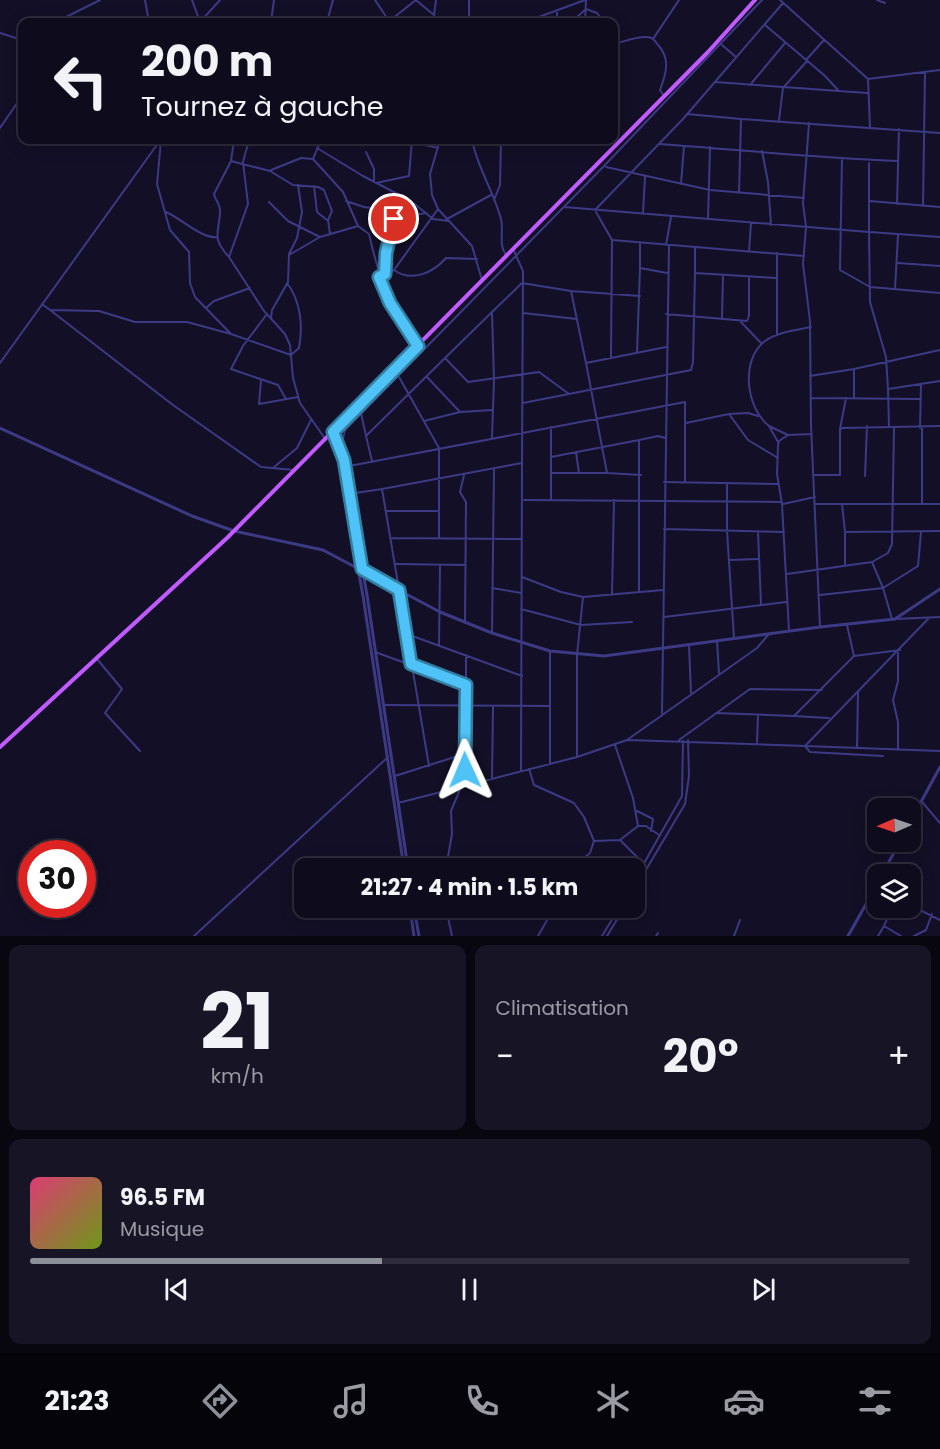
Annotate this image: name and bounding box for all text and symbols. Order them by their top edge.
text: 200 m [141,32,273,91]
icon: left [42,42,120,120]
text: Tournez à gauche [141,88,383,125]
pin [368,193,419,244]
icon: arrive [377,202,410,235]
position arrow [433,738,497,802]
north arrow [867,798,921,852]
map controls [867,798,921,918]
speed limit sign: 30 [18,840,96,918]
button: layers [867,864,921,918]
text: 21:27 · 4 min · 1.5 km [361,872,578,903]
text: 21 [200,967,274,1076]
text: Climatisation [496,994,629,1022]
text: 20° [663,1025,739,1088]
text: − [496,1033,514,1080]
text: + [887,1033,910,1080]
text: km/h [211,1062,264,1090]
text: 96.5 FM [120,1182,205,1213]
text: Musique [120,1215,204,1243]
icon: previous [160,1273,193,1306]
icon: pause [453,1273,486,1306]
icon: next [747,1273,780,1306]
icon: directions [199,1380,241,1422]
icon: music [330,1380,372,1422]
icon: phone [461,1380,503,1422]
icon: climate [592,1380,634,1422]
icon: car [723,1380,765,1422]
icon: filters [854,1380,896,1422]
text: 21:23 [45,1382,110,1419]

